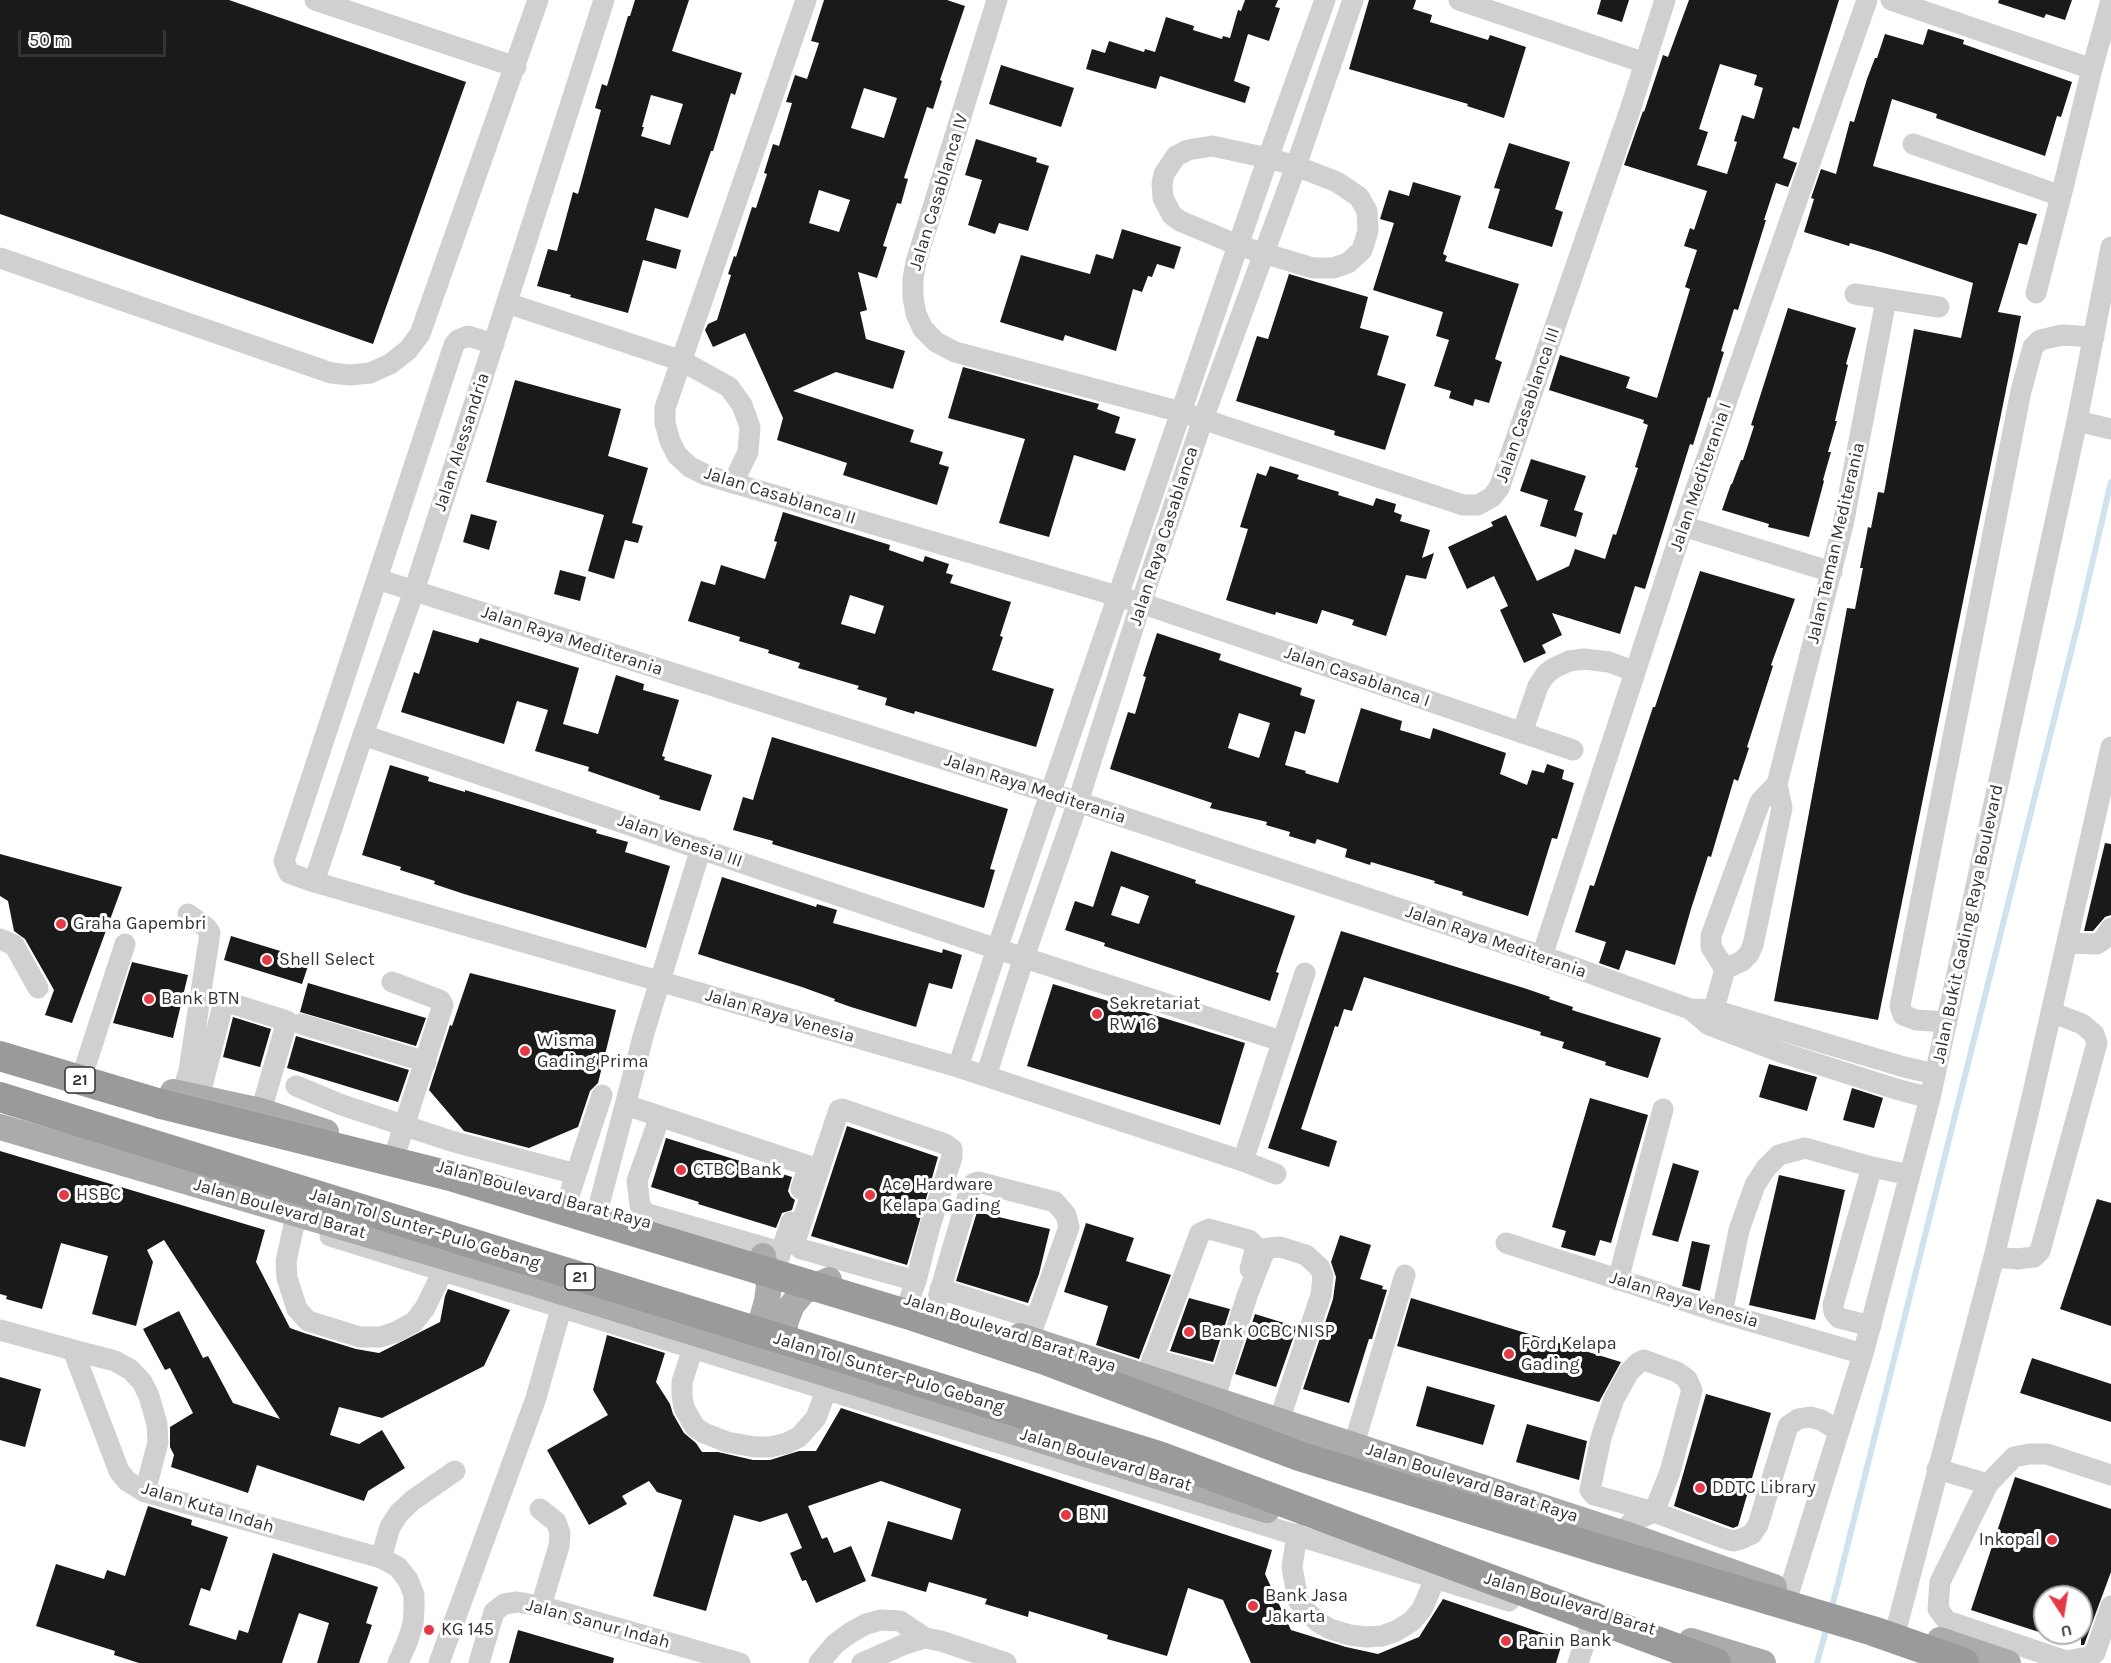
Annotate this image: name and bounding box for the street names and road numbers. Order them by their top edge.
street label: Jalan Casablanca IV [905,111,973,273]
street label: Jalan Casablanca III [1491,325,1565,485]
street label: Jalan Alessandria [429,370,495,514]
street label: Jalan Mediterania I [1665,400,1737,554]
street label: Jalan Taman Mediterania [1802,440,1870,646]
street label: Jalan Raya Casablanca [1125,444,1203,628]
street label: Jalan Casablanca II [701,463,859,529]
street label: Jalan Raya Mediterania [478,601,666,681]
street label: Jalan Casablanca I [1281,642,1433,712]
street label: Jalan Raya Mediterania [941,749,1129,829]
street label: Jalan Bukit Gading Raya Boulevard [1928,783,2008,1065]
street label: Jalan Venesia III [615,810,745,872]
street label: Jalan Raya Mediterania [1403,901,1589,983]
street label: Jalan Raya Venesia [703,984,857,1048]
road number: 21 [65,1067,95,1093]
street label: Jalan Boulevard Barat Raya [434,1156,654,1234]
street label: Jalan Boulevard Barat [191,1174,369,1244]
street label: Jalan Tol Sunter–Pulo Gebang [307,1184,543,1274]
road number: 21 [565,1264,595,1290]
street label: Jalan Raya Venesia [1607,1267,1761,1333]
street label: Jalan Boulevard Barat Raya [901,1288,1119,1378]
street label: Jalan Tol Sunter–Pulo Gebang [771,1328,1007,1418]
street label: Jalan Boulevard Barat [1018,1424,1194,1496]
street label: Jalan Boulevard Barat Raya [1363,1438,1581,1528]
street label: Jalan Kuta Indah [139,1478,277,1538]
street label: Jalan Boulevard Barat [1482,1568,1658,1640]
street label: Jalan Sanur Indah [524,1594,672,1654]

